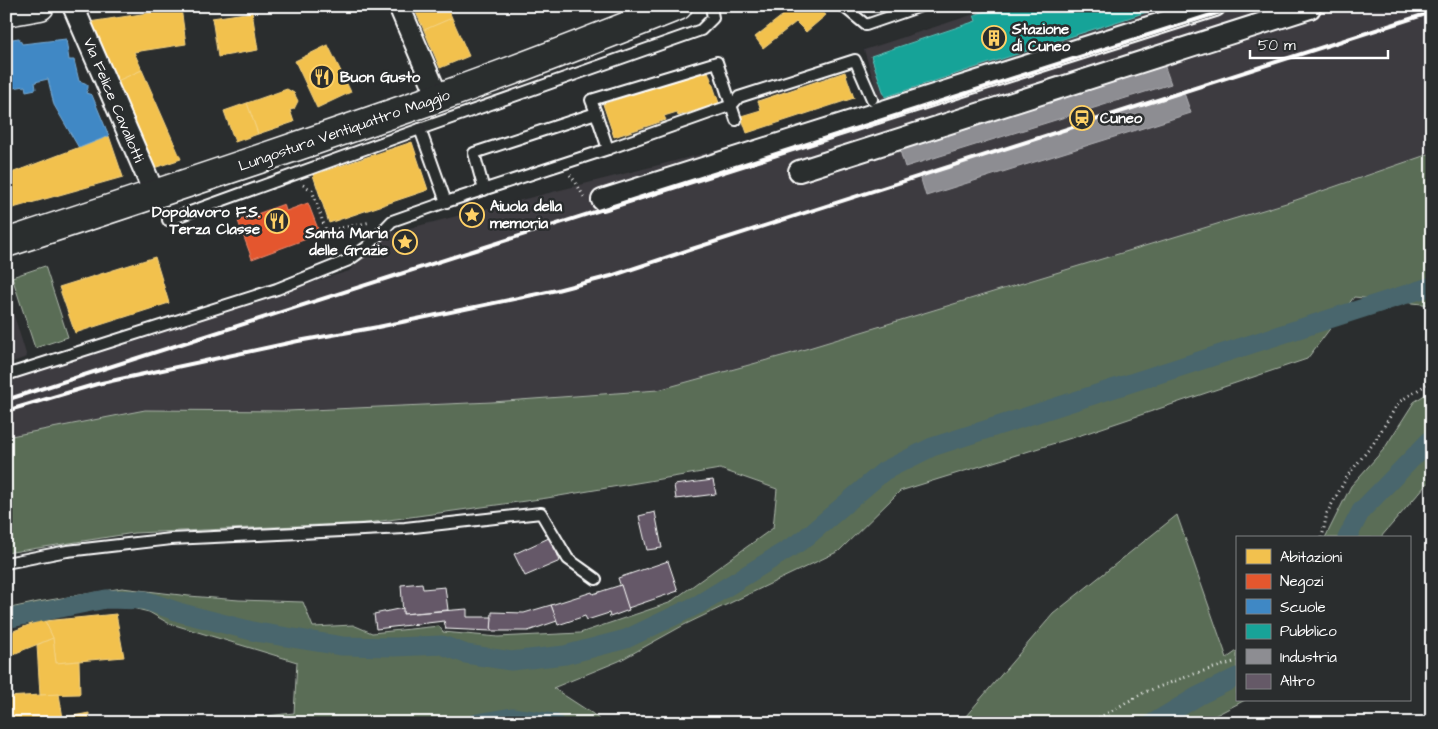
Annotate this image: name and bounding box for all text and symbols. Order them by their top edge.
place label: Stazione di Cuneo [1011,19,1071,57]
building icon: Stazione di Cuneo [981,25,1007,51]
scale bar [1250,28,1388,60]
street label: Via Felice Cavallotti [78,35,150,166]
text: 50 m [1258,35,1296,56]
restaurant icon: Buon Gusto [309,64,335,90]
place label: Buon Gusto [340,67,421,88]
street label: Lungostura Ventiquattro Maggio [236,84,453,178]
station icon: Cuneo [1069,105,1095,131]
place label: Cuneo [1100,108,1143,129]
place label: Aiuola della memoria [490,196,562,234]
place label: Dopolavoro F.S. Terza Classe [152,202,260,240]
place icon: Aiuola della memoria [459,202,485,228]
restaurant icon: Dopolavoro F.S. Terza Classe [264,208,290,234]
place label: Santa Maria delle Grazie [304,223,388,261]
place icon: Santa Maria delle Grazie [392,229,418,255]
legend [1236,536,1410,702]
text: Abitazioni [1280,547,1343,568]
text: Negozi [1280,571,1324,593]
text: Scuole [1280,597,1326,618]
text: Pubblico [1280,621,1337,642]
text: Industria [1280,647,1337,668]
text: Altro [1280,671,1315,692]

